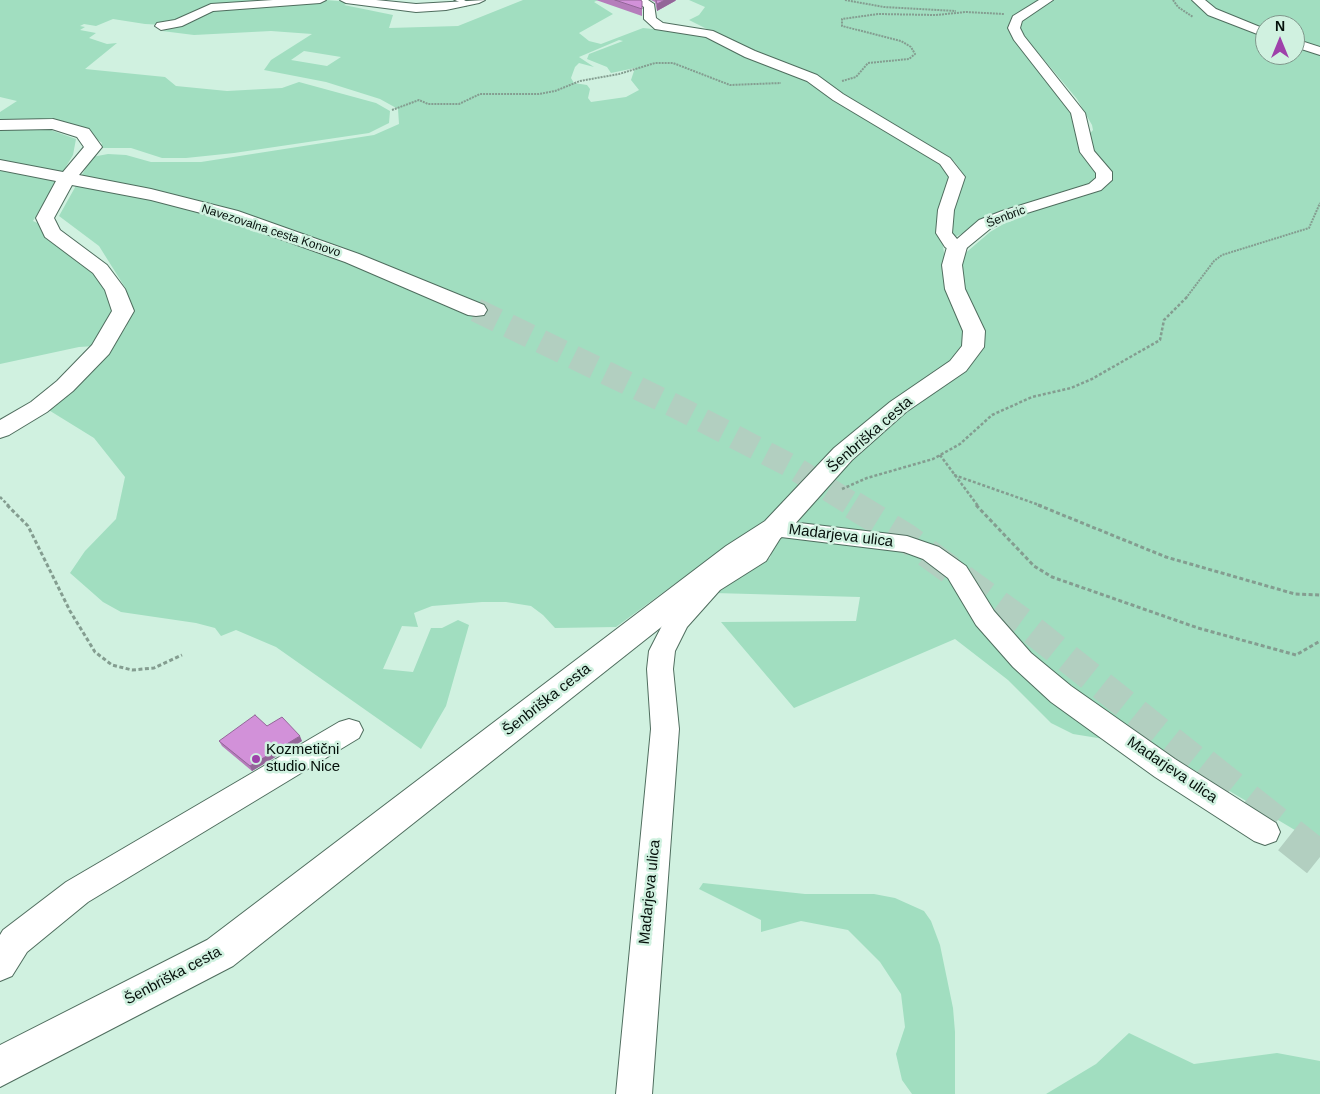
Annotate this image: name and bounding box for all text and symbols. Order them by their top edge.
north arrow [1255,15,1305,65]
text: N [1275,18,1285,34]
street label: Navezovalna cesta Konovo [200,202,342,260]
street label: Šenbric [984,203,1028,231]
street label: Šenbriška cesta [824,393,916,477]
street label: Madarjeva ulica [788,521,894,551]
street label: Šenbriška cesta [499,660,595,740]
street label: Madarjeva ulica [1123,733,1221,807]
place label: Kozmetični studio Nice [266,741,340,776]
marker: Kozmetični studio Nice [250,753,262,765]
street label: Madarjeva ulica [636,839,664,945]
street label: Šenbriška cesta [122,943,224,1009]

